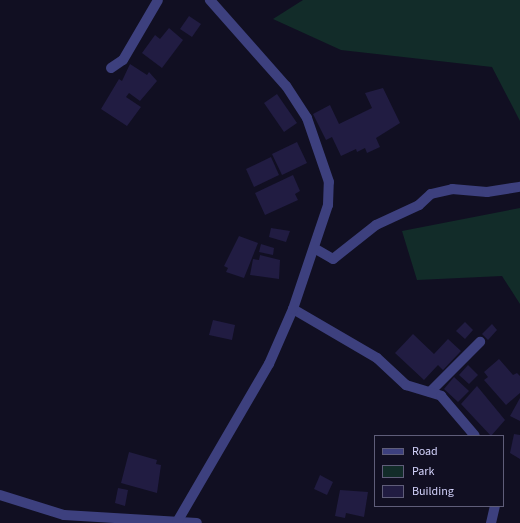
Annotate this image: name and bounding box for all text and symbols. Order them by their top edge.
legend [374,435,504,507]
text: Road [412,443,438,460]
text: Park [412,463,434,480]
text: Building [412,483,454,500]

